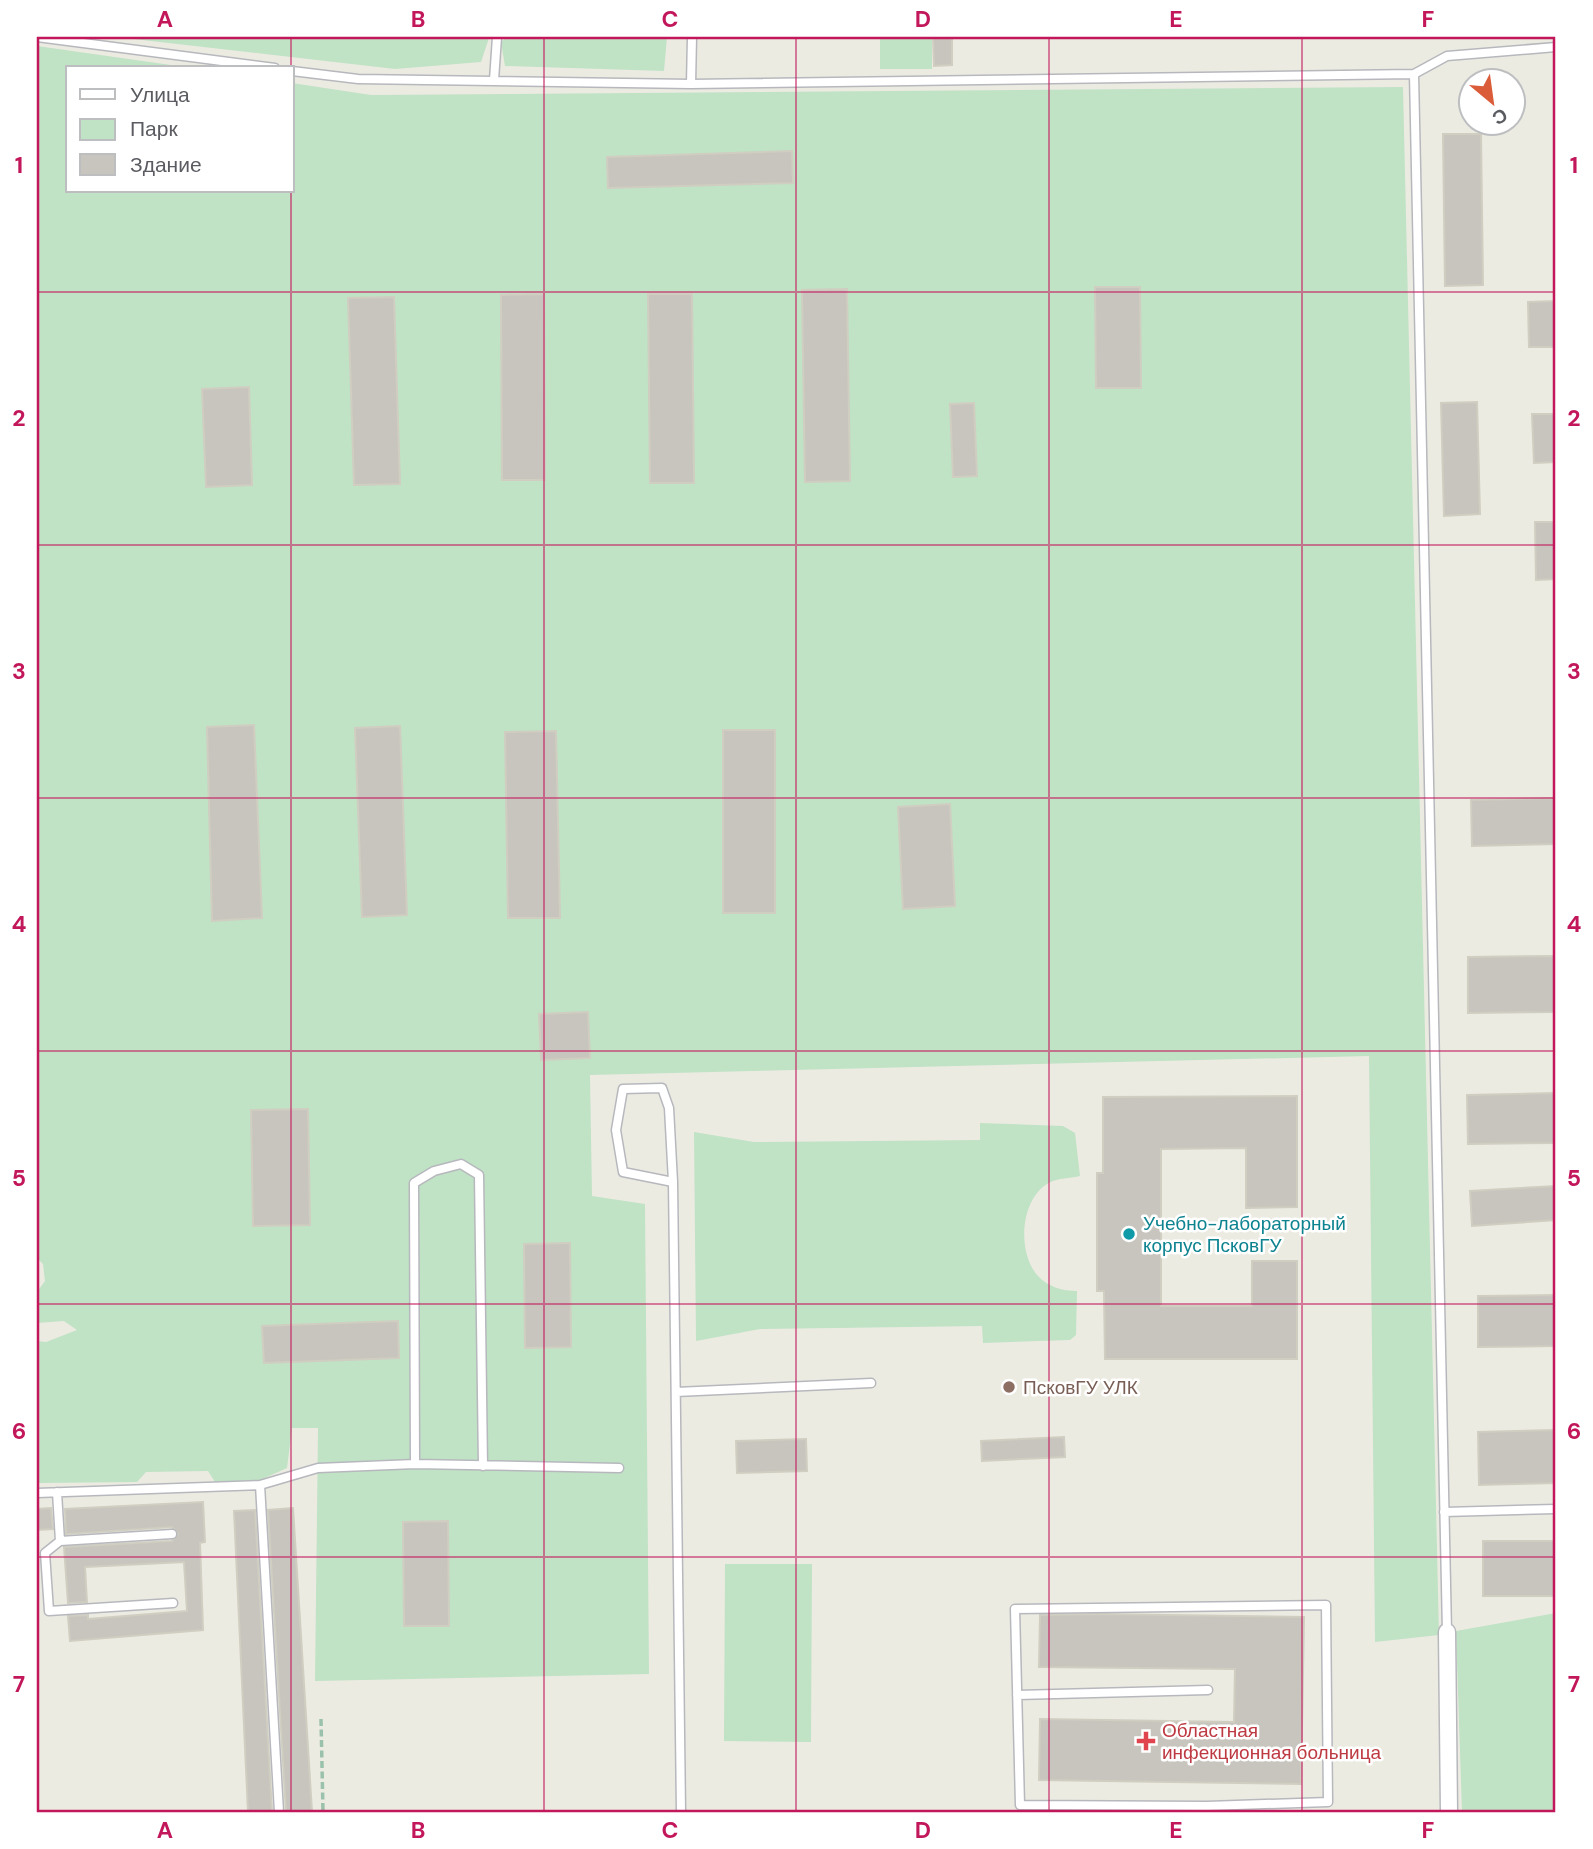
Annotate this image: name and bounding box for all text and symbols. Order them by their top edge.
text: A [157,4,173,34]
text: B [411,4,425,34]
text: C [662,4,678,34]
text: D [915,4,931,34]
text: E [1169,4,1183,34]
text: F [1422,4,1435,34]
legend [66,66,294,192]
north arrow [1456,66,1526,136]
text: Улица [130,81,190,109]
text: С [1488,102,1512,131]
text: Парк [130,115,178,143]
text: 1 [15,150,23,180]
text: 1 [1570,150,1578,180]
text: Здание [130,151,202,179]
text: 2 [12,403,26,433]
text: 2 [1567,403,1581,433]
text: 3 [12,656,26,686]
text: 3 [1567,656,1581,686]
text: 4 [12,909,27,939]
text: 4 [1567,909,1582,939]
text: 5 [12,1163,26,1193]
text: 5 [1567,1163,1581,1193]
place label: Учебно-лабораторный корпус ПсковГУ [1143,1211,1346,1258]
marker: Учебно-лабораторный корпус ПсковГУ [1121,1226,1137,1242]
place label: ПсковГУ УЛК [1023,1375,1138,1400]
marker: ПсковГУ УЛК [1001,1379,1017,1395]
text: 6 [12,1416,26,1446]
text: 6 [1567,1416,1581,1446]
text: 7 [13,1669,25,1699]
text: 7 [1568,1669,1580,1699]
place label: Областная инфекционная больница [1162,1718,1382,1765]
marker: Областная инфекционная больница [1136,1731,1156,1751]
text: A [157,1815,173,1845]
text: B [411,1815,425,1845]
text: C [662,1815,678,1845]
text: D [915,1815,931,1845]
text: E [1169,1815,1183,1845]
text: F [1422,1815,1435,1845]

